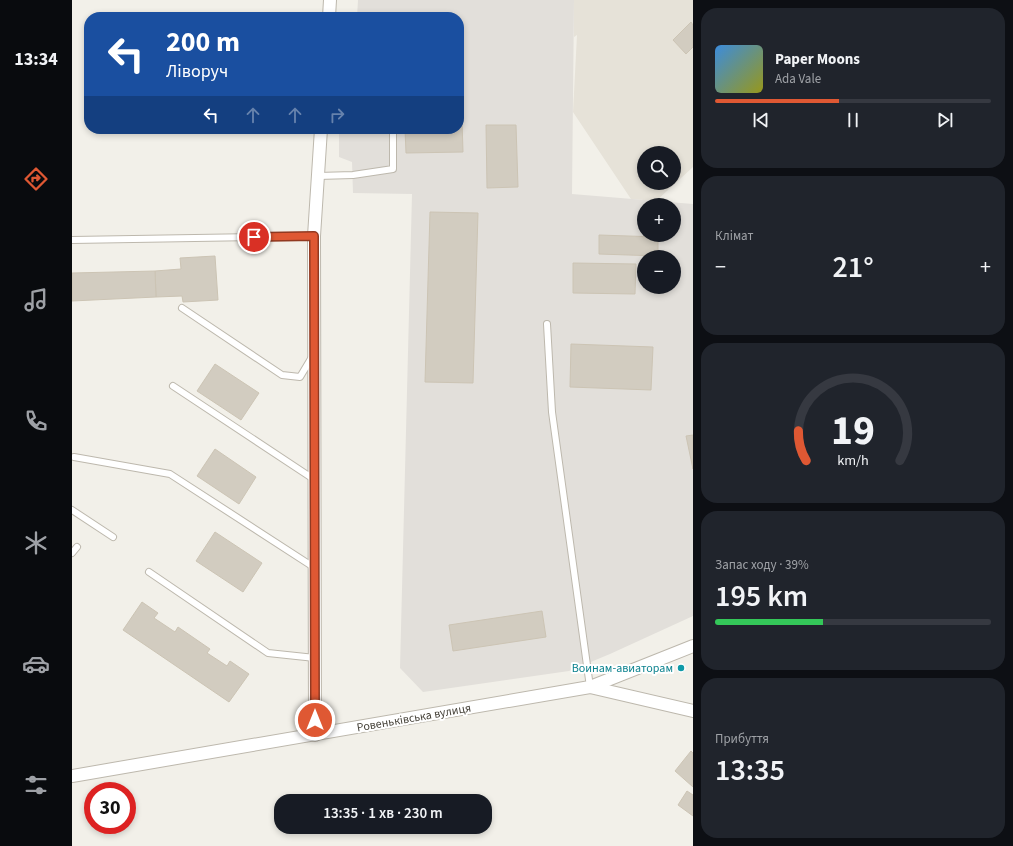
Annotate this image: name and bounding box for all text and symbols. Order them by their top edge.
text: 200 m [166,22,240,62]
icon: left [100,28,152,80]
text: 13:34 [14,47,58,72]
text: Paper Moons [775,49,860,70]
text: Ліворуч [166,59,228,84]
text: Ada Vale [775,70,821,88]
icon: left [200,104,222,126]
icon: ahead [242,104,264,126]
icon: ahead [284,104,306,126]
icon: right [326,104,348,126]
icon: previous [750,109,772,131]
icon: pause [842,109,864,131]
icon: next [934,109,956,131]
map controls [637,146,681,294]
button: search [637,146,681,190]
icon: directions [22,165,50,193]
button: + [637,198,681,242]
pin [237,220,271,254]
icon: arrive [243,226,265,248]
text: Клімат [715,227,753,245]
text: 21° [832,246,874,289]
button: − [637,250,681,294]
text: − [715,251,726,283]
text: + [980,251,991,283]
icon: music [22,286,50,314]
text: 19 [831,401,875,461]
icon: phone [22,407,50,435]
text: km/h [837,450,869,471]
icon: climate [22,529,50,557]
text: Запас ходу · 39% [715,556,809,574]
text: 195 km [715,575,808,618]
icon: car [22,650,50,678]
place label: Воинам-авиаторам [572,660,673,677]
marker: Воинам-авиаторам [676,663,686,673]
position arrow [294,699,336,741]
street label: Ровеньківська вулиця [355,700,473,736]
text: Прибуття [715,730,769,748]
text: 13:35 [715,749,785,792]
icon: filters [22,771,50,799]
speed limit sign: 30 [84,782,136,834]
text: 13:35 · 1 хв · 230 m [323,803,443,824]

